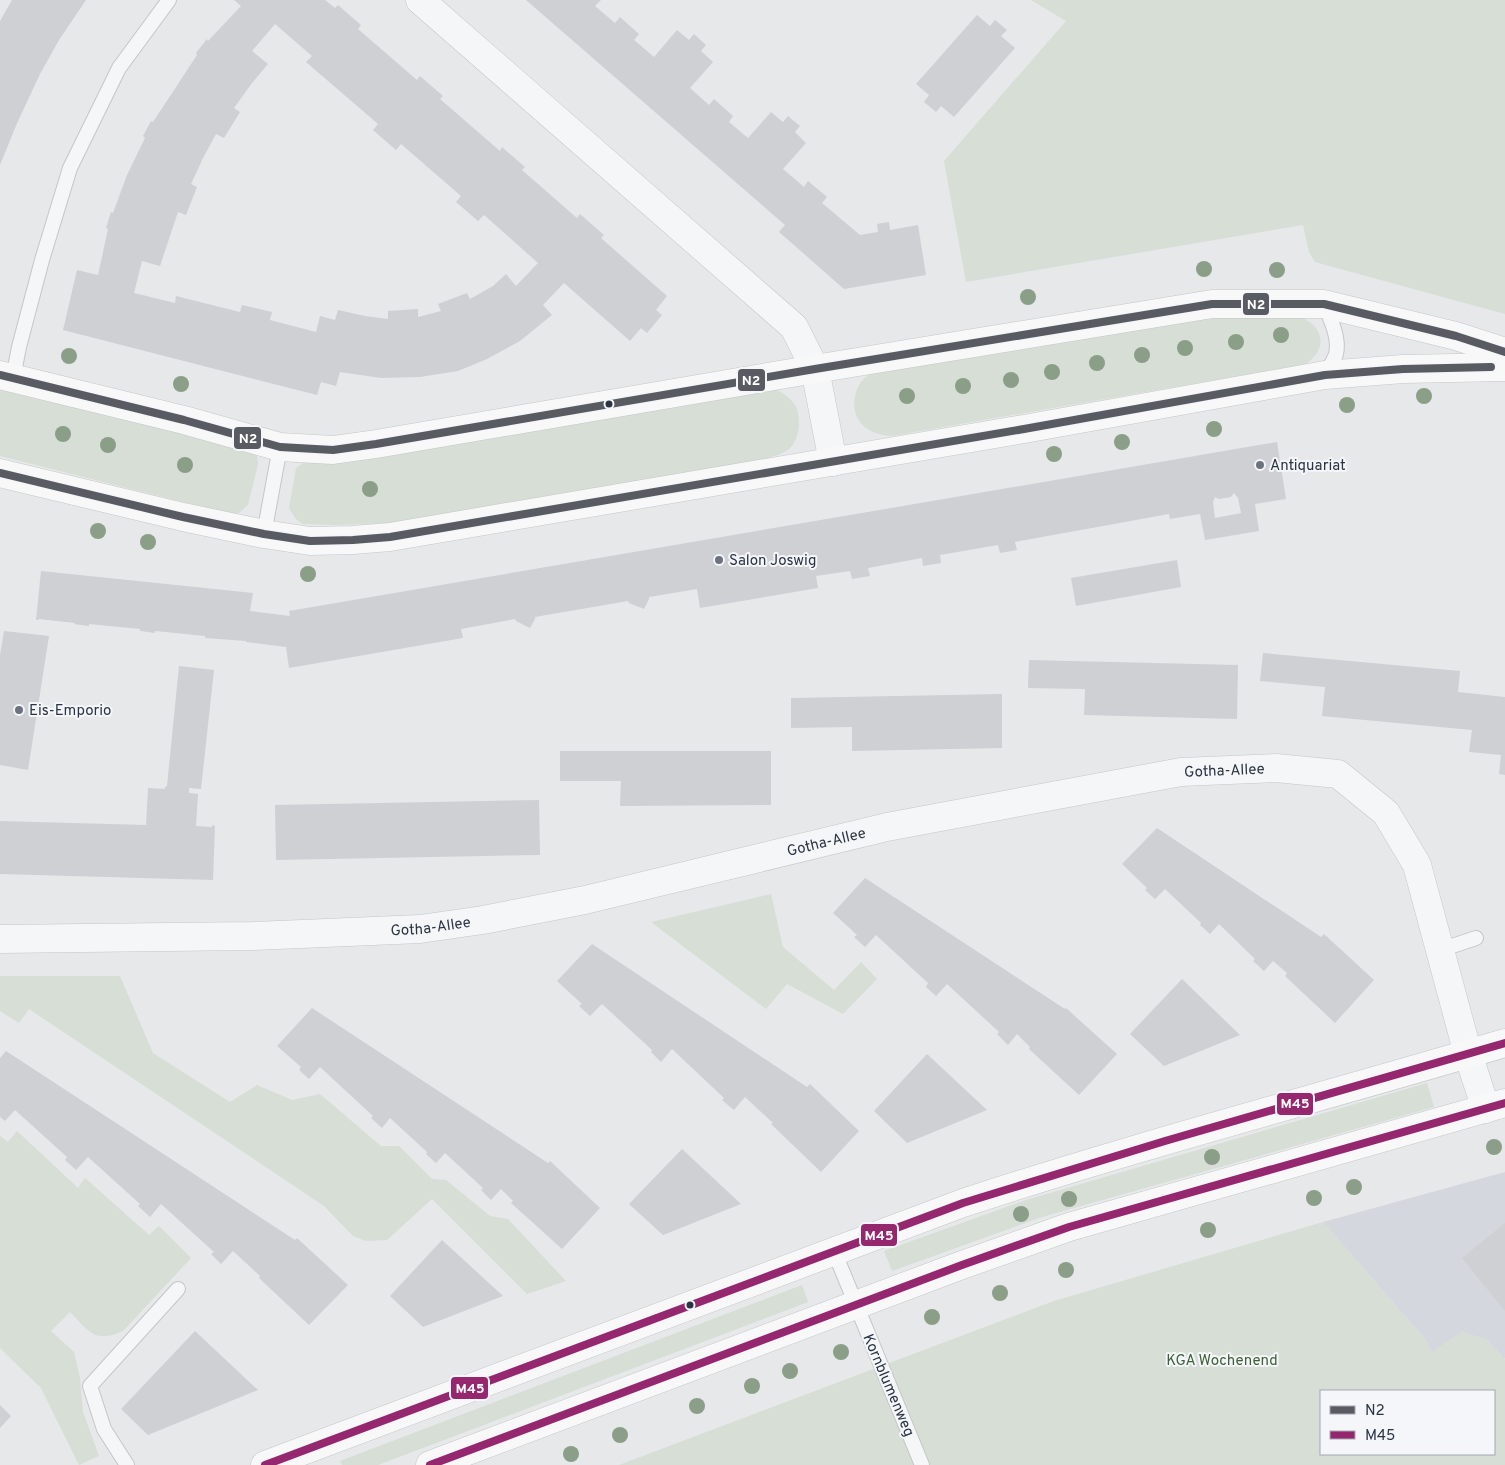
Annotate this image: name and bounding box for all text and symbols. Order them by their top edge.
line badge: N2 [1242,292,1270,316]
text: N2 [1247,297,1265,314]
line badge: N2 [737,368,766,392]
text: N2 [742,373,760,390]
unlabelled marker [604,399,614,409]
line badge: N2 [233,426,262,450]
text: N2 [239,431,257,448]
place label: Antiquariat [1270,457,1346,476]
marker: Antiquariat [1254,459,1266,471]
place label: Salon Joswig [729,552,816,571]
marker: Salon Joswig [713,554,725,566]
place label: Eis-Emporio [29,702,111,721]
marker: Eis-Emporio [13,704,25,716]
street label: Gotha-Allee [1184,760,1265,783]
street label: Gotha-Allee [785,824,868,862]
street label: Gotha-Allee [390,914,472,941]
line badge: M45 [1276,1092,1314,1116]
text: M45 [1281,1096,1309,1113]
line badge: M45 [860,1223,898,1247]
text: M45 [865,1228,893,1245]
unlabelled marker [685,1300,695,1310]
street label: Kornblumenweg [857,1331,918,1440]
park label: KGA Wochenend [1166,1352,1278,1371]
line badge: M45 [450,1376,489,1400]
text: M45 [456,1381,484,1398]
legend [1320,1390,1495,1455]
text: N2 [1365,1402,1385,1421]
text: M45 [1365,1427,1395,1446]

